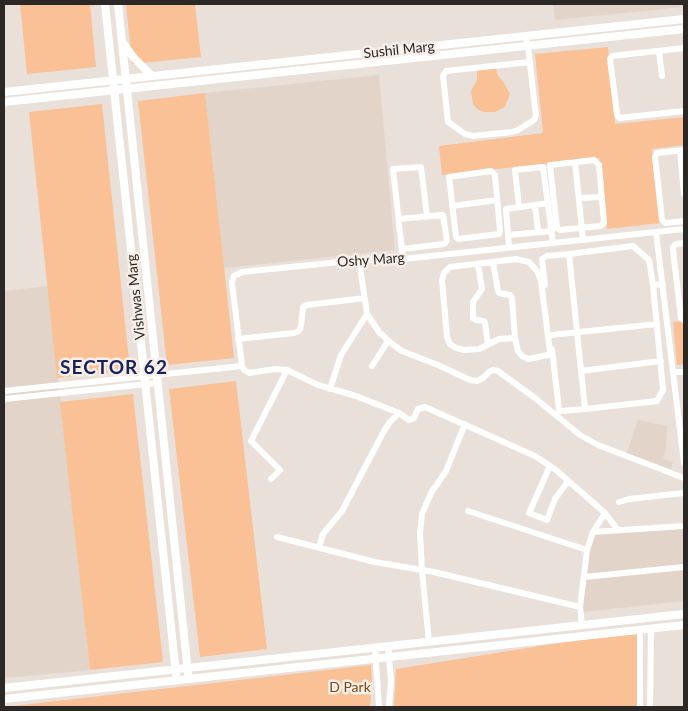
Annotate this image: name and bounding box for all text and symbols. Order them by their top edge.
street label: Sushil Marg [363,38,435,62]
street label: Oshy Marg [337,249,405,271]
street label: Vishwas Marg [123,253,149,341]
district label: SECTOR 62 [59,357,169,379]
park label: D Park [329,679,371,695]

